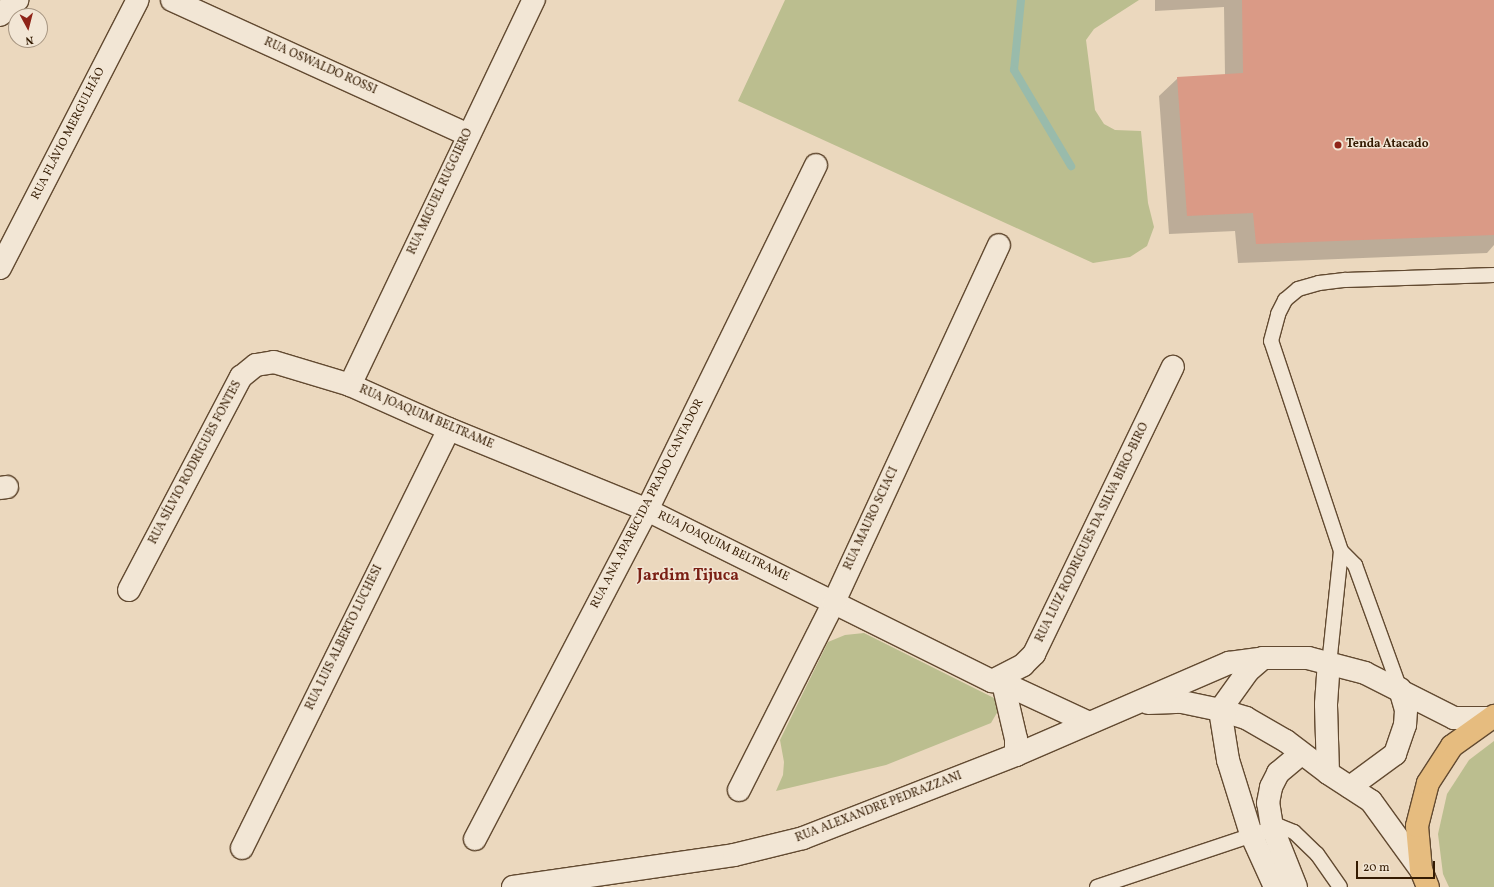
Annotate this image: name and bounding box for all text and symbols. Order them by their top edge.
north arrow [8,8,48,48]
text: N [25,31,34,47]
street label: RUA OSWALDO ROSSI [261,36,379,98]
street label: RUA FLÁVIO MERGULHÃO [29,65,109,203]
street label: RUA MIGUEL RUGGIERO [405,127,477,257]
place label: Tenda Atacado [1346,138,1429,152]
marker: Tenda Atacado [1333,140,1343,150]
street label: RUA SÍLVIO RODRIGUES FONTES [147,379,245,547]
street label: RUA JOAQUIM BELTRAME [357,383,495,453]
street label: RUA ANA APARECIDA PRADO CANTADOR [589,397,707,611]
street label: RUA LUIZ RODRIGUES DA SILVA BIRO-BIRO [1033,421,1153,645]
street label: RUA MAURO SCIACI [842,465,902,573]
street label: RUA JOAQUIM BELTRAME [655,509,791,585]
street label: RUA LUIS ALBERTO LUCHESI [303,563,387,713]
district label: Jardim Tijuca [637,566,739,586]
street label: RUA ALEXANDRE PEDRAZZANI [794,770,964,846]
scale bar [1358,853,1437,879]
text: 20 m [1363,860,1390,876]

